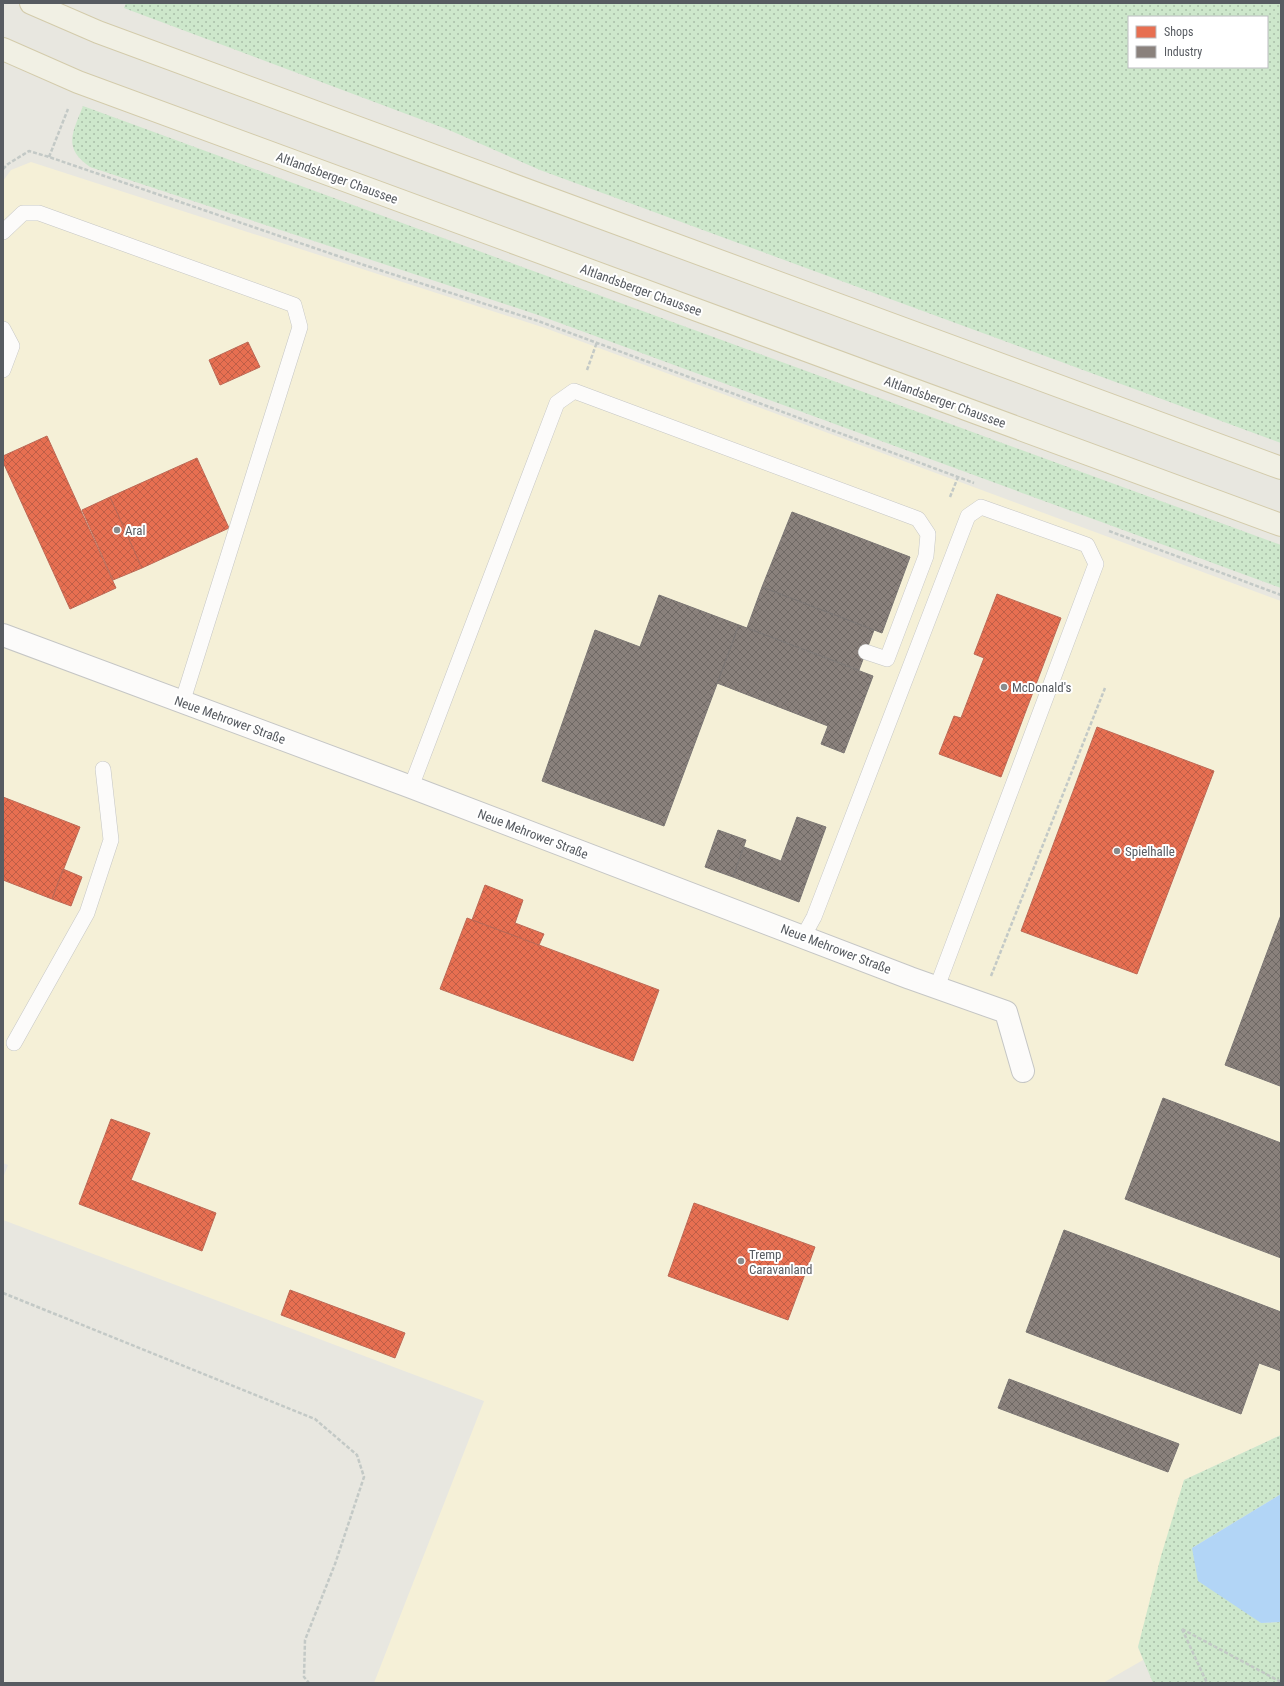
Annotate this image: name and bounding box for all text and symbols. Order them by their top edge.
legend [1128,16,1268,68]
text: Shops [1164,25,1193,39]
text: Industry [1164,45,1202,59]
street label: Altlandsberger Chaussee [274,149,400,207]
street label: Altlandsberger Chaussee [578,261,704,319]
street label: Altlandsberger Chaussee [882,373,1008,431]
place label: Aral [125,523,145,538]
marker: Aral [112,525,122,535]
place label: McDonald's [1012,680,1071,695]
marker: McDonald's [999,682,1009,692]
street label: Neue Mehrower Straße [172,693,288,747]
street label: Neue Mehrower Straße [476,806,590,862]
place label: Spielhalle [1125,844,1175,859]
marker: Spielhalle [1112,846,1122,856]
street label: Neue Mehrower Straße [779,921,893,977]
place label: Tremp Caravanland [749,1247,812,1277]
marker: Tremp Caravanland [736,1256,746,1266]

